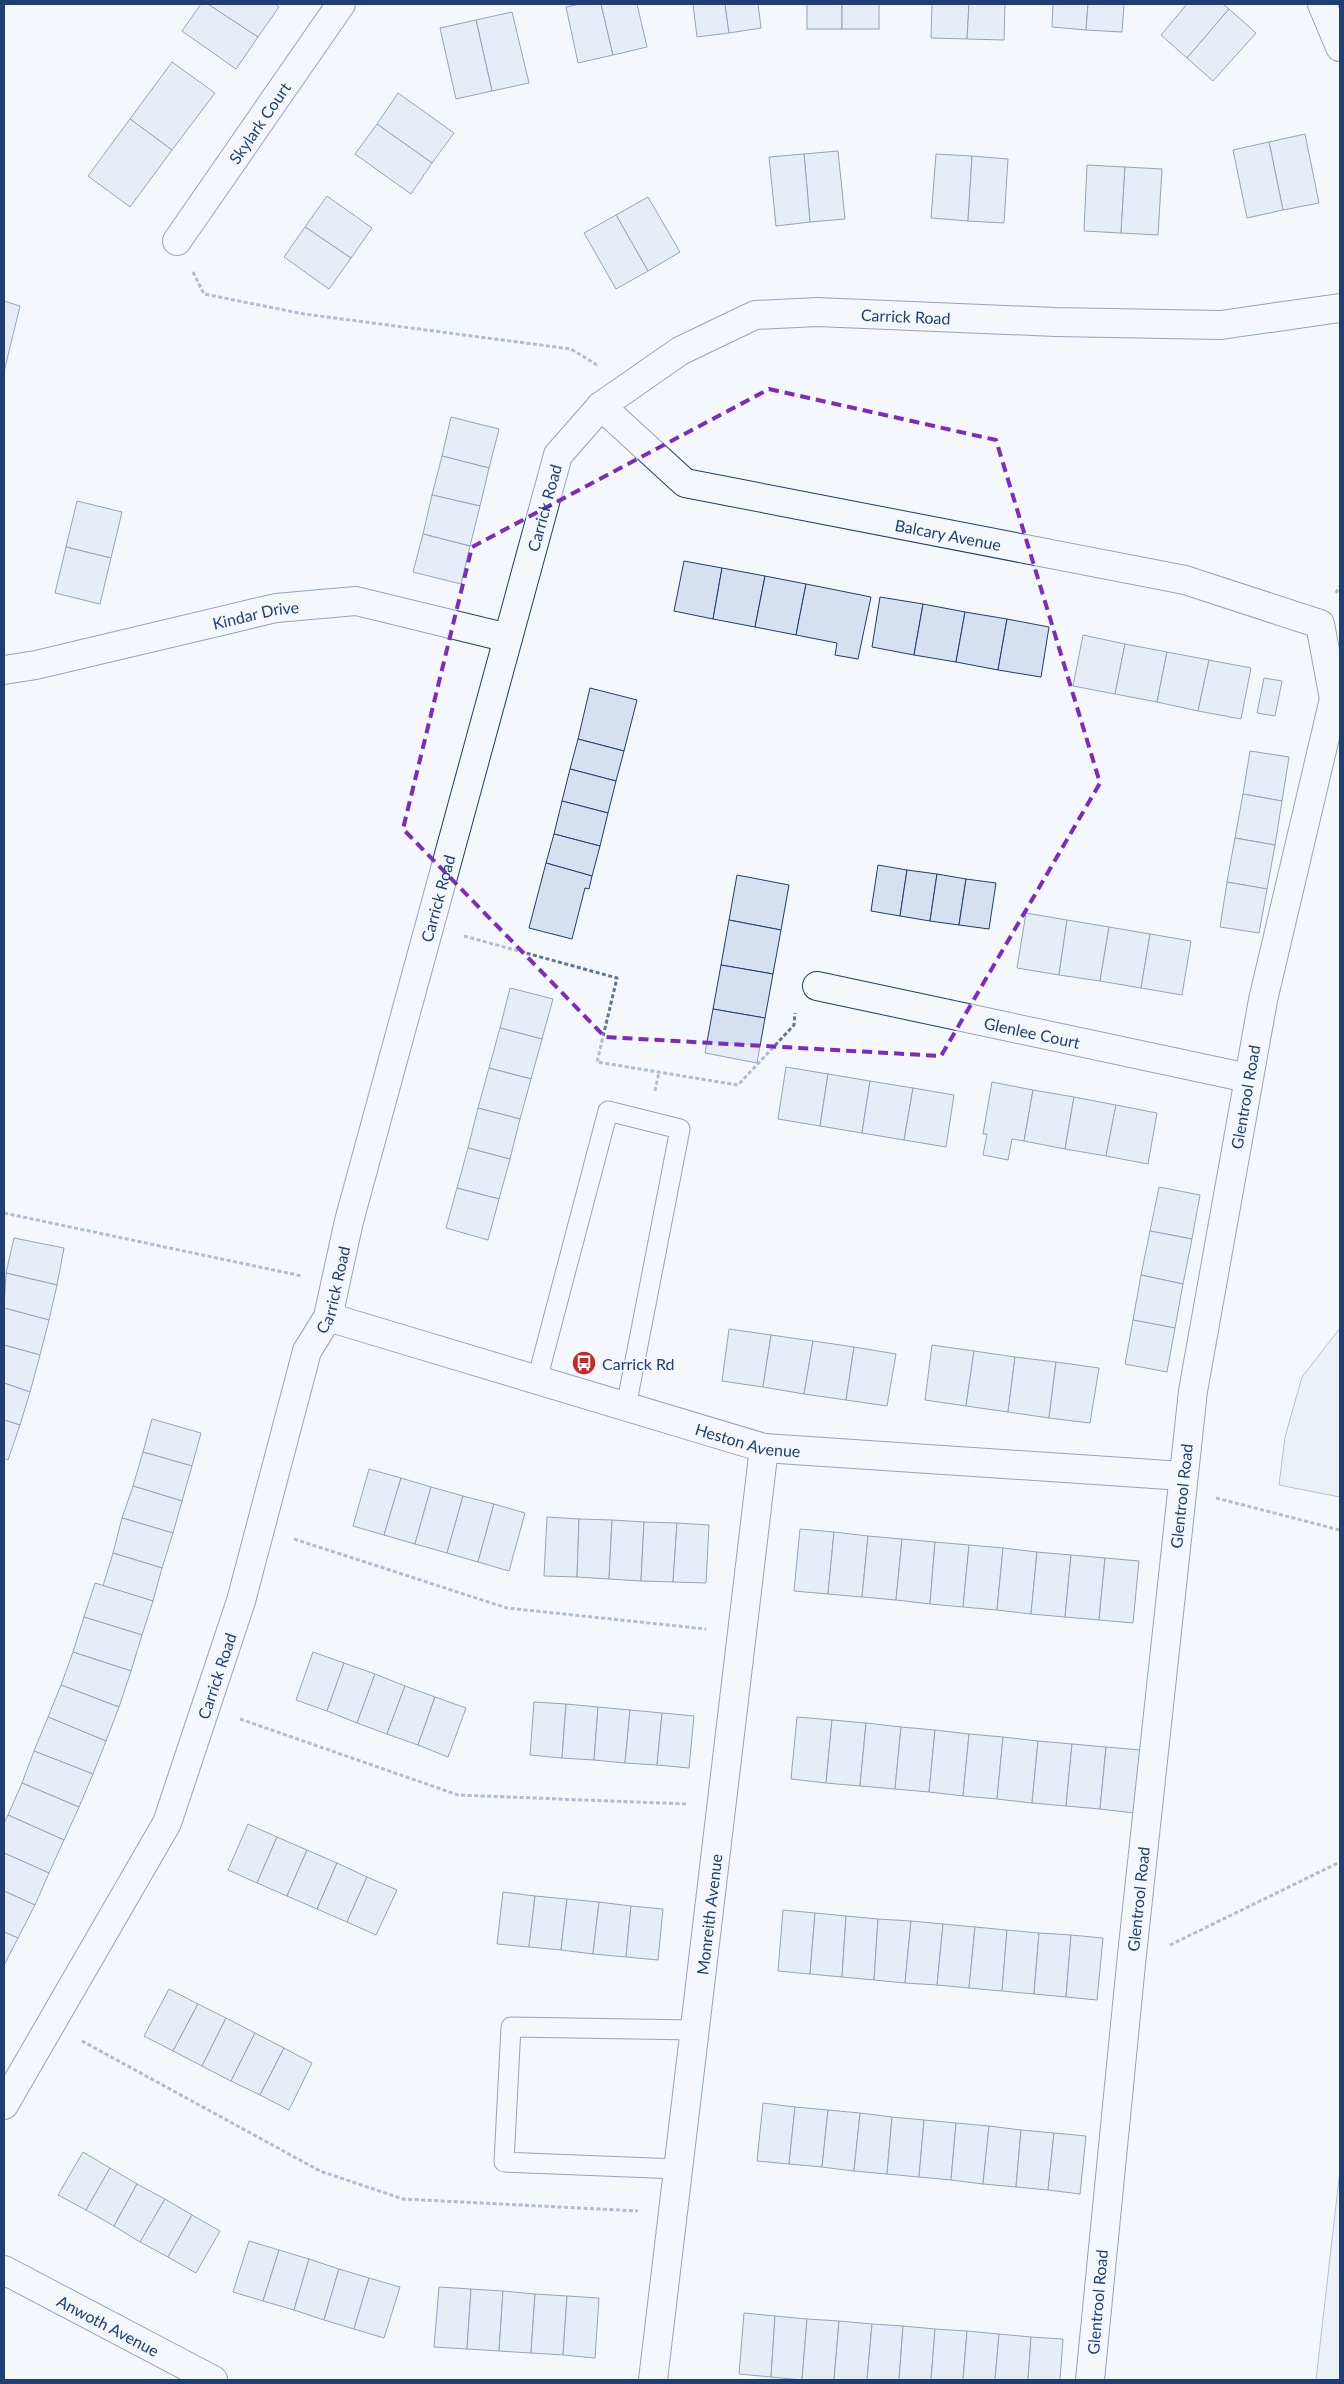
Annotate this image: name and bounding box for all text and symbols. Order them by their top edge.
street label: Skylark Court [224,78,294,167]
street label: Carrick Road [861,304,951,327]
street label: Carrick Road [523,462,565,553]
street label: Balcary Avenue [893,514,1003,554]
street label: Kindar Drive [210,597,300,632]
street label: Carrick Road [416,853,458,944]
street label: Glenlee Court [982,1012,1082,1051]
street label: Glentrool Road [1226,1043,1264,1151]
street label: Carrick Road [311,1244,353,1336]
bus stop icon: Carrick Rd [571,1350,597,1376]
place label: Carrick Rd [602,1354,675,1373]
street label: Heston Avenue [693,1418,801,1460]
street label: Glentrool Road [1166,1443,1196,1549]
street label: Carrick Road [193,1630,239,1721]
street label: Glentrool Road [1123,1846,1153,1952]
street label: Monreith Avenue [692,1853,725,1976]
street label: Glentrool Road [1083,2249,1111,2355]
street label: Anwoth Avenue [54,2290,163,2360]

